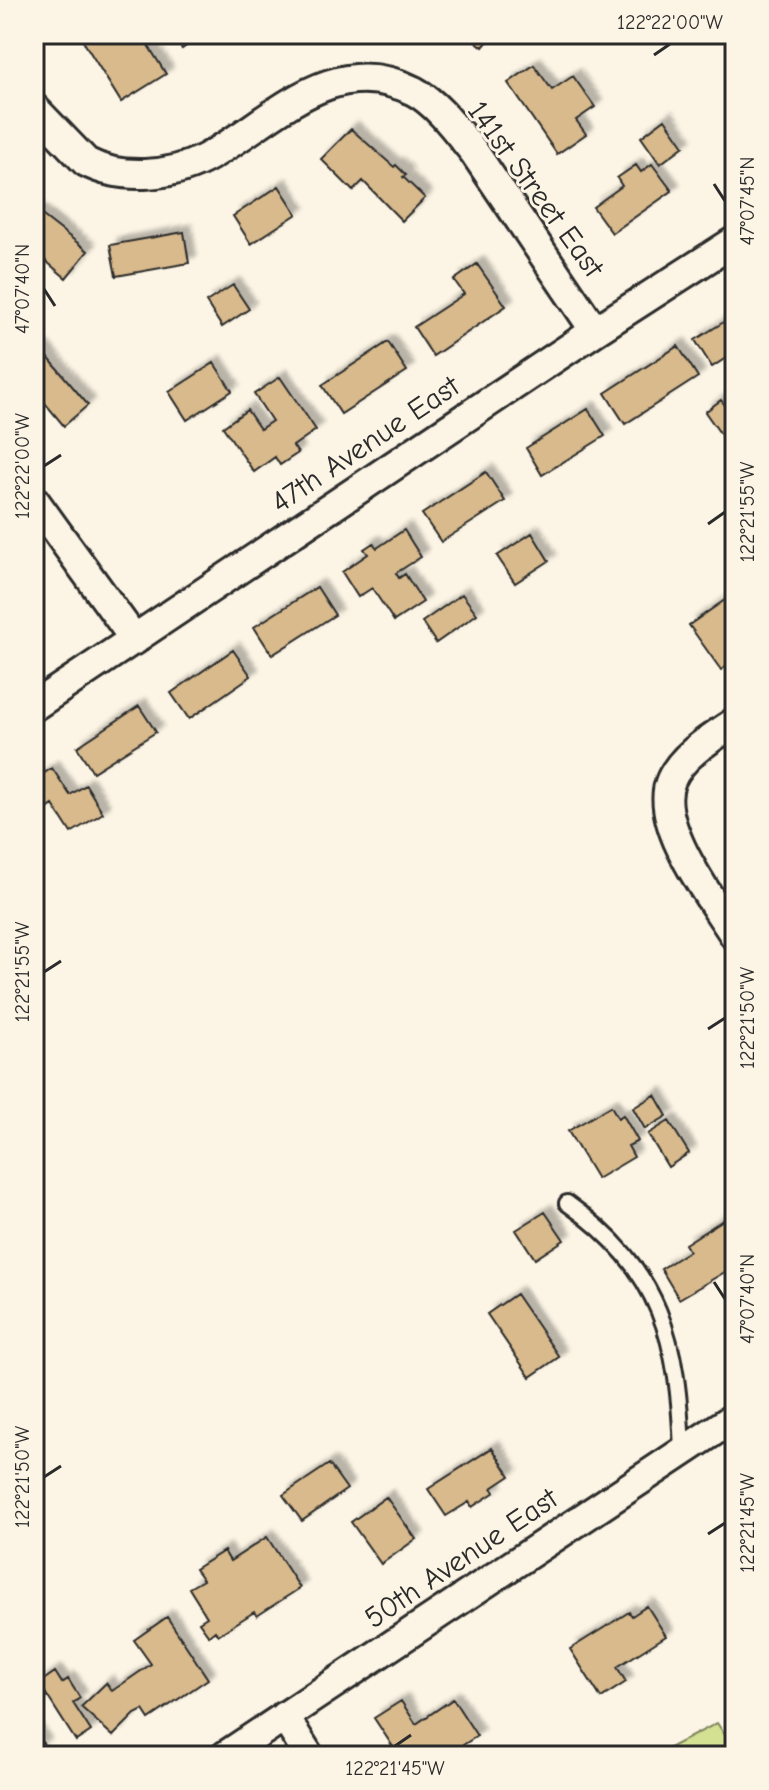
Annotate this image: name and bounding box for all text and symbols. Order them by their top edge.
text: 122°22'00"W [617,11,724,34]
street label: 141st Street East [460,94,612,285]
text: 47°07'45"N [736,157,759,245]
text: 47°07'40"N [11,244,34,334]
street label: 47th Avenue East [265,368,467,520]
text: 122°22'00"W [11,412,34,519]
text: 122°21'55"W [736,461,759,562]
text: 122°21'55"W [11,921,34,1022]
text: 122°21'50"W [736,966,759,1069]
text: 47°07'40"N [736,1254,759,1344]
text: 122°21'50"W [11,1425,34,1528]
text: 122°21'45"W [736,1473,759,1573]
street label: 50th Avenue East [358,1480,566,1636]
text: 122°21'45"W [345,1757,445,1780]

